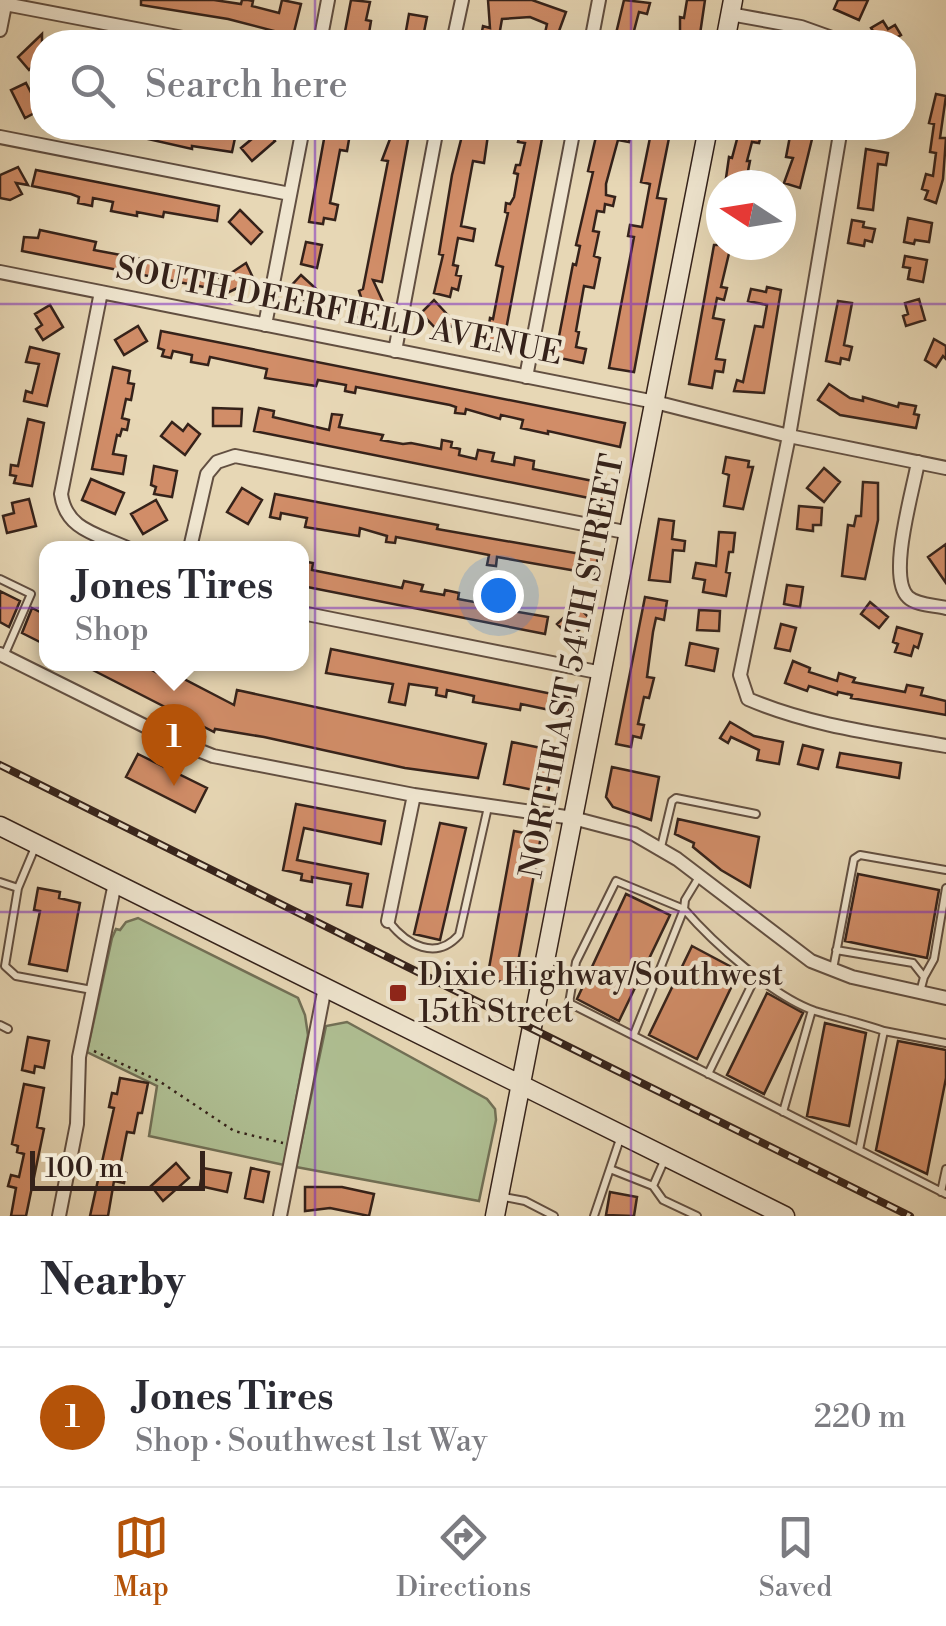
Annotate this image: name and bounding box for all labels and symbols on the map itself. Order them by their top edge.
north arrow [706,170,796,260]
street label: SOUTH DEERFIELD AVENUE [112,248,566,374]
street label: NORTHEAST 54TH STREET [511,451,633,881]
your location [473,570,524,621]
pin: 1 [142,704,206,786]
place label: Dixie Highway/Southwest 15th Street [418,955,783,1032]
marker: Dixie Highway/Southwest 15th Street [387,982,409,1004]
scale bar [30,1146,205,1190]

